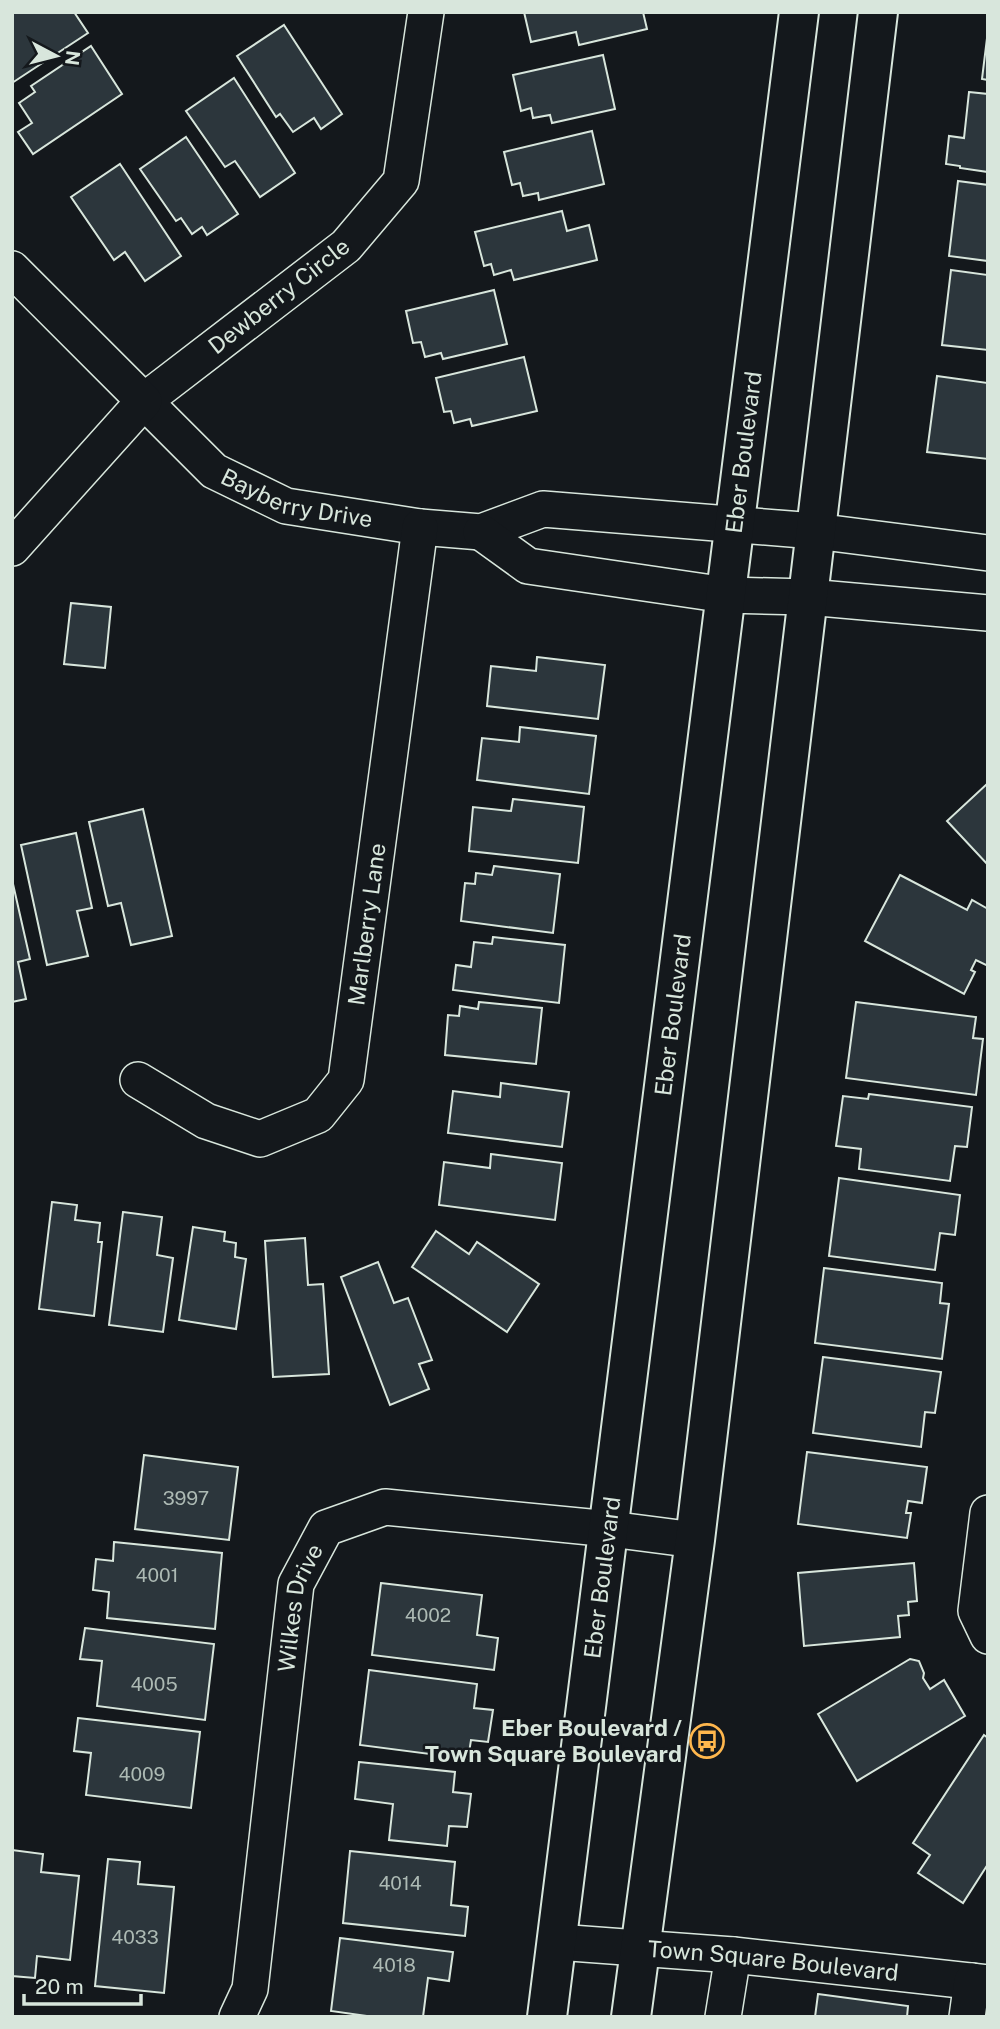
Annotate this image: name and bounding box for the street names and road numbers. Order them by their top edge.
street label: Dewberry Circle [203,232,355,359]
street label: Eber Boulevard [720,370,767,535]
street label: Bayberry Drive [217,463,374,532]
street label: Marlberry Lane [342,841,391,1007]
street label: Eber Boulevard [649,932,696,1097]
street label: Eber Boulevard [578,1495,625,1660]
street label: Wilkes Drive [272,1539,328,1673]
street label: Town Square Boulevard [647,1935,900,1986]

